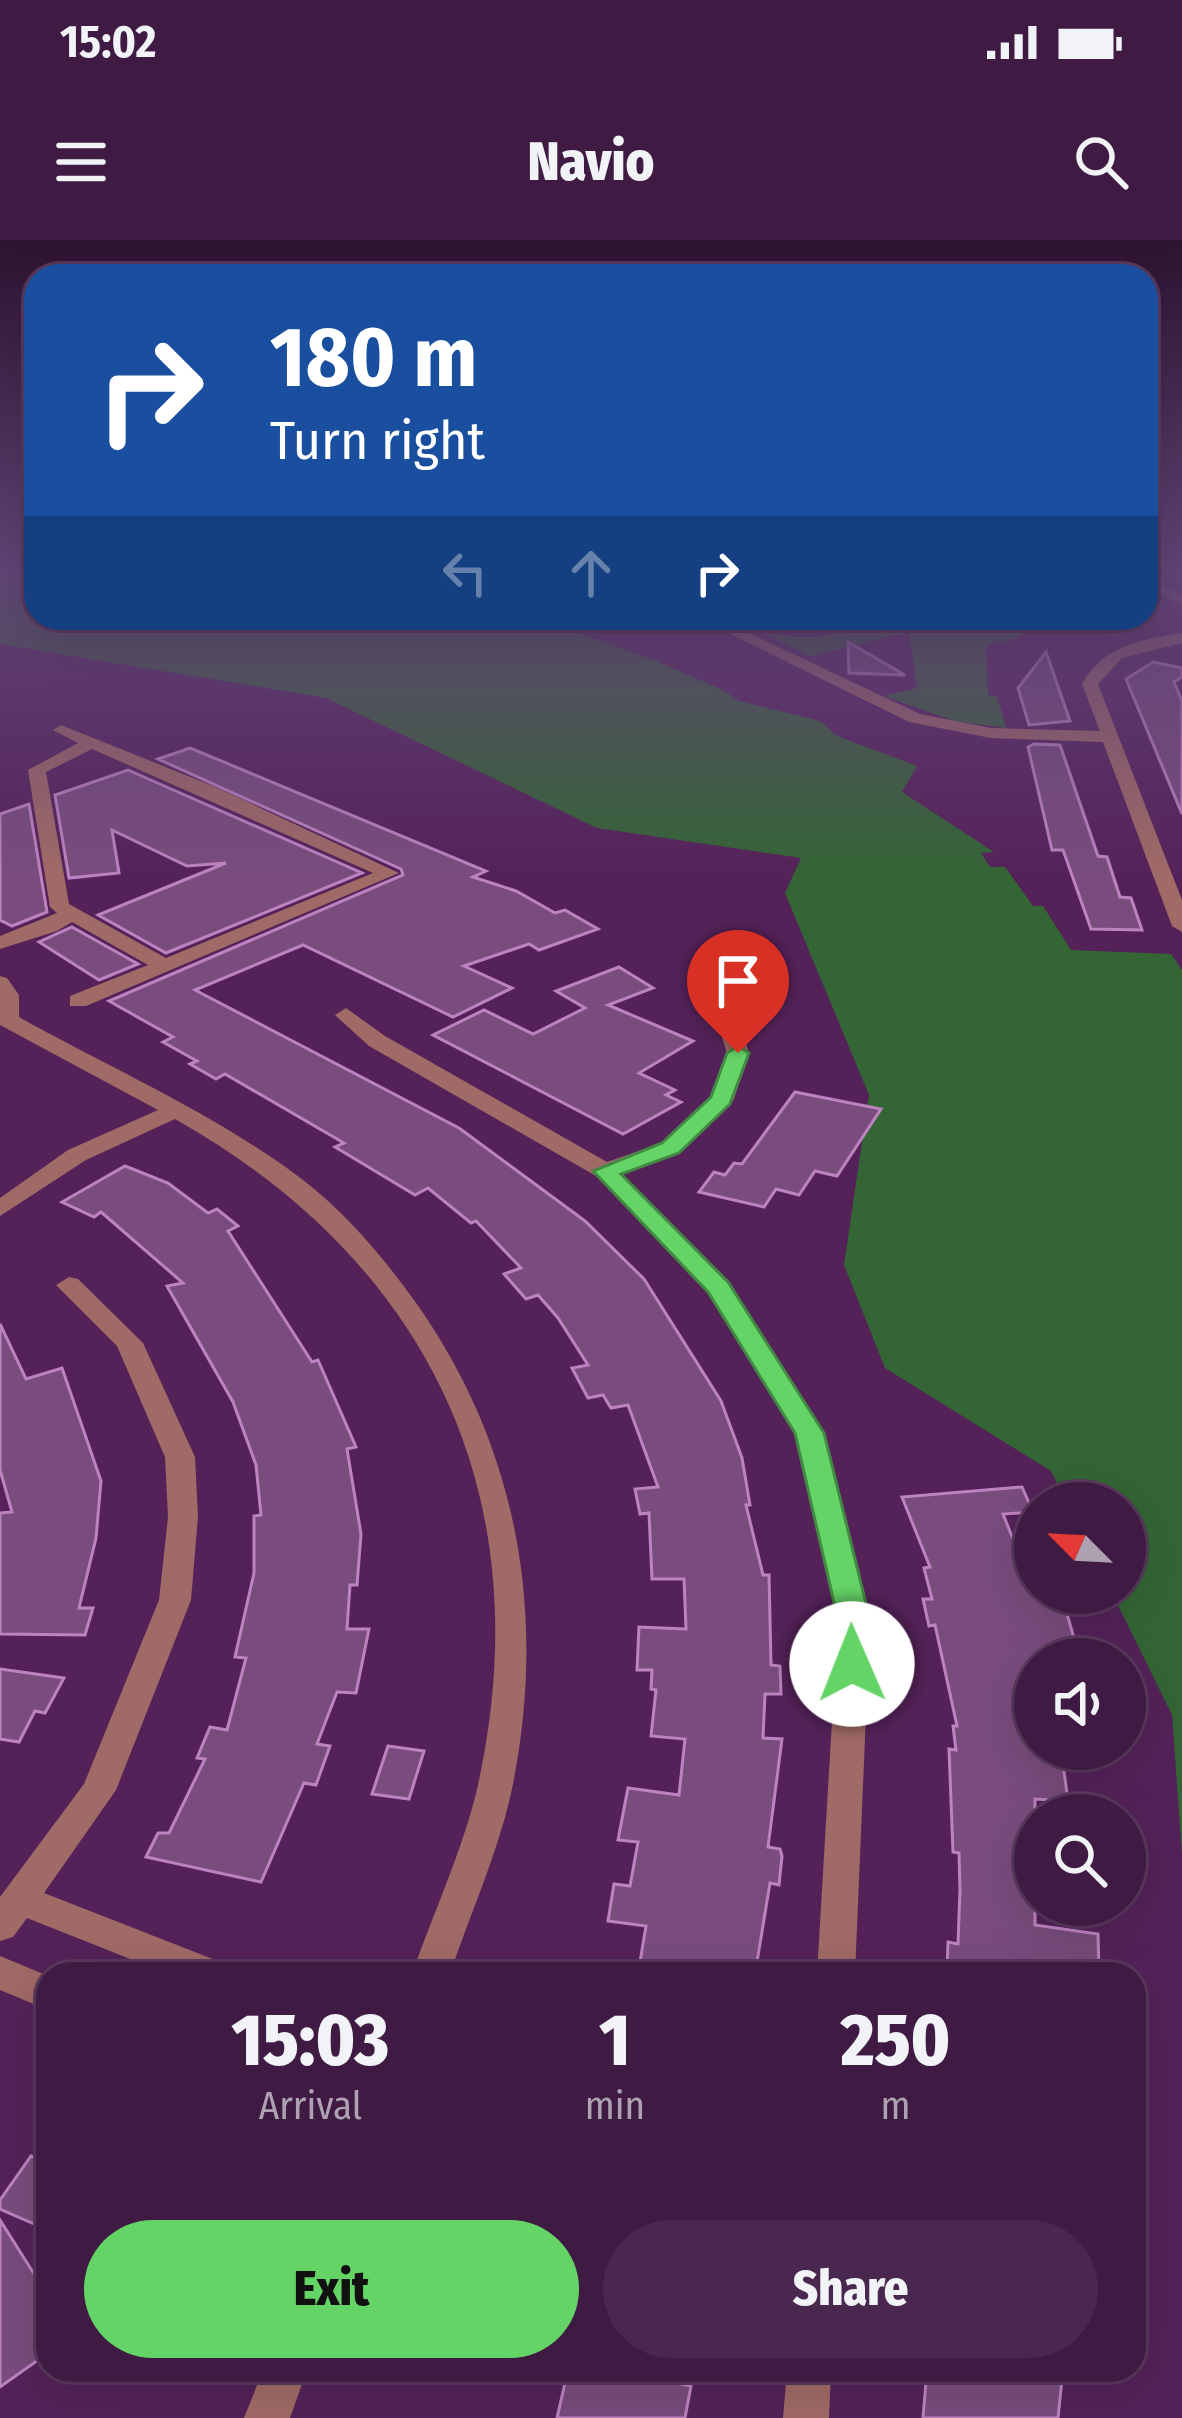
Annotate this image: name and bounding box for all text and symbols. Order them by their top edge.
text: 15:02 [60,15,156,69]
icon: menu [48,129,114,195]
icon: search [1068,129,1134,195]
text: Navio [528,130,654,194]
text: 180 m [270,307,477,408]
icon: right [72,312,228,468]
text: Turn right [270,409,485,473]
icon: left [432,540,498,606]
icon: ahead [558,540,624,606]
icon: right [684,540,750,606]
pin [687,930,789,1053]
icon: arrive [705,948,771,1014]
north arrow [1014,1482,1146,1614]
map controls [1014,1482,1146,1926]
position arrow [789,1601,915,1727]
button: sound [1014,1638,1146,1770]
button: search [1014,1794,1146,1926]
text: 15:03 [232,1998,389,2084]
text: 1 [599,1998,630,2084]
text: 250 [841,1998,950,2084]
text: Arrival [259,2083,362,2129]
text: min [585,2083,645,2129]
text: m [881,2083,911,2129]
button: Exit [84,2220,579,2358]
button: Share [603,2220,1098,2358]

